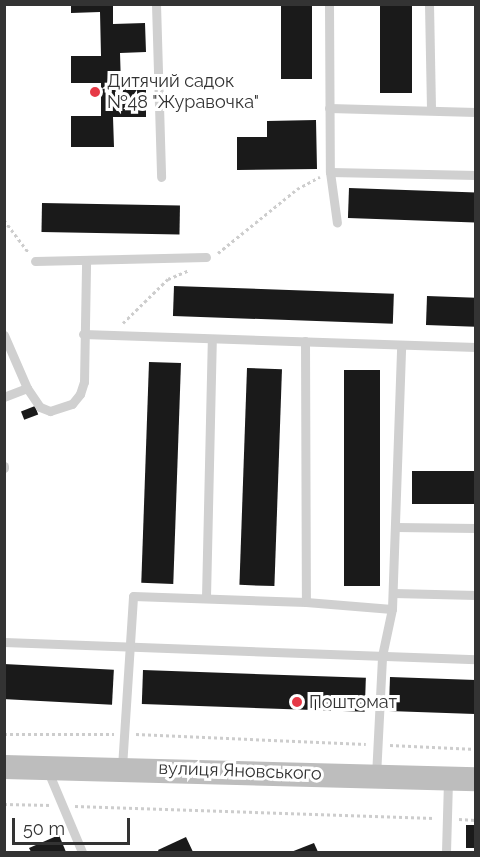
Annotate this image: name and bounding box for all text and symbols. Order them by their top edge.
place label: Дитячий садок №48 "Журавочка" [107,71,259,113]
marker: Дитячий садок №48 "Журавочка" [88,85,102,99]
place label: Поштомат [309,691,397,713]
marker: Поштомат [290,695,304,709]
street label: вулиця Яновського [158,757,322,785]
scale bar [15,806,134,844]
text: 50 m [23,818,65,839]

